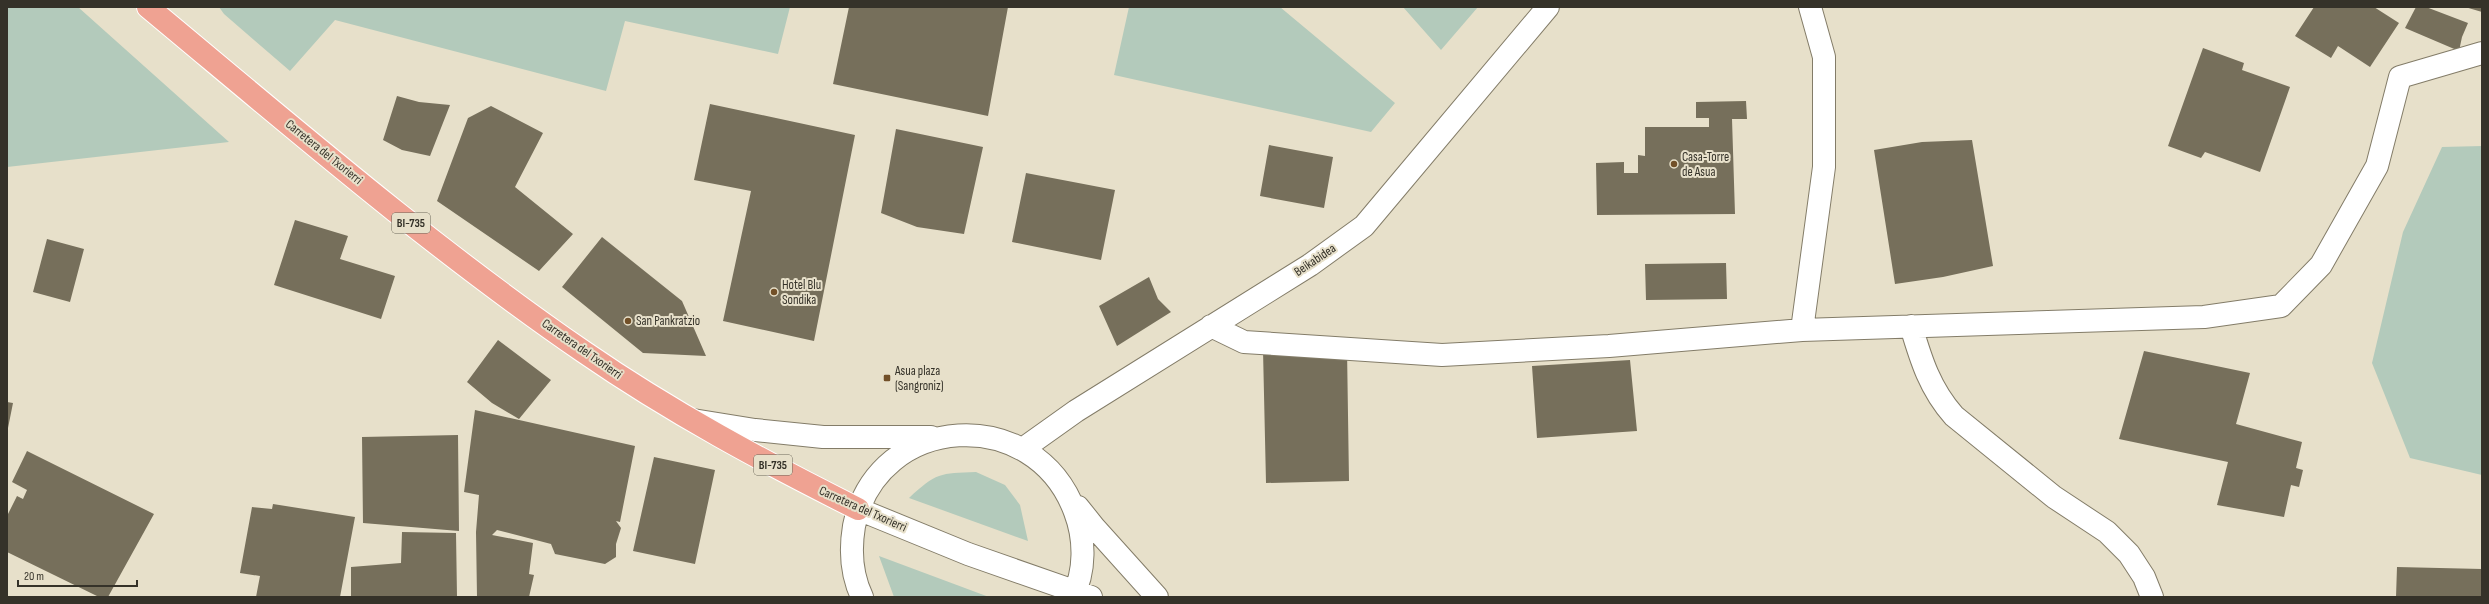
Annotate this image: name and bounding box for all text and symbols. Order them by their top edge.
street label: Carretera del Txorierri [282,116,366,188]
place label: Casa-Torre de Asua [1682,149,1729,180]
marker: Casa-Torre de Asua [1669,159,1679,169]
road number: BI-735 [392,213,430,233]
street label: Beikabidea [1291,240,1339,280]
place label: Hotel Blu Sondika [782,277,821,308]
marker: Hotel Blu Sondika [769,287,779,297]
place label: San Pankratzio [636,313,700,329]
street label: Carretera del Txorierri [539,315,625,383]
marker: San Pankratzio [623,316,633,326]
place label: Asua plaza (Sangroniz) [894,363,944,394]
marker: Asua plaza (Sangroniz) [882,373,892,383]
road number: BI-735 [754,455,792,475]
street label: Carretera del Txorierri [817,482,909,536]
scale bar [18,562,137,588]
text: 20 m [24,569,44,584]

